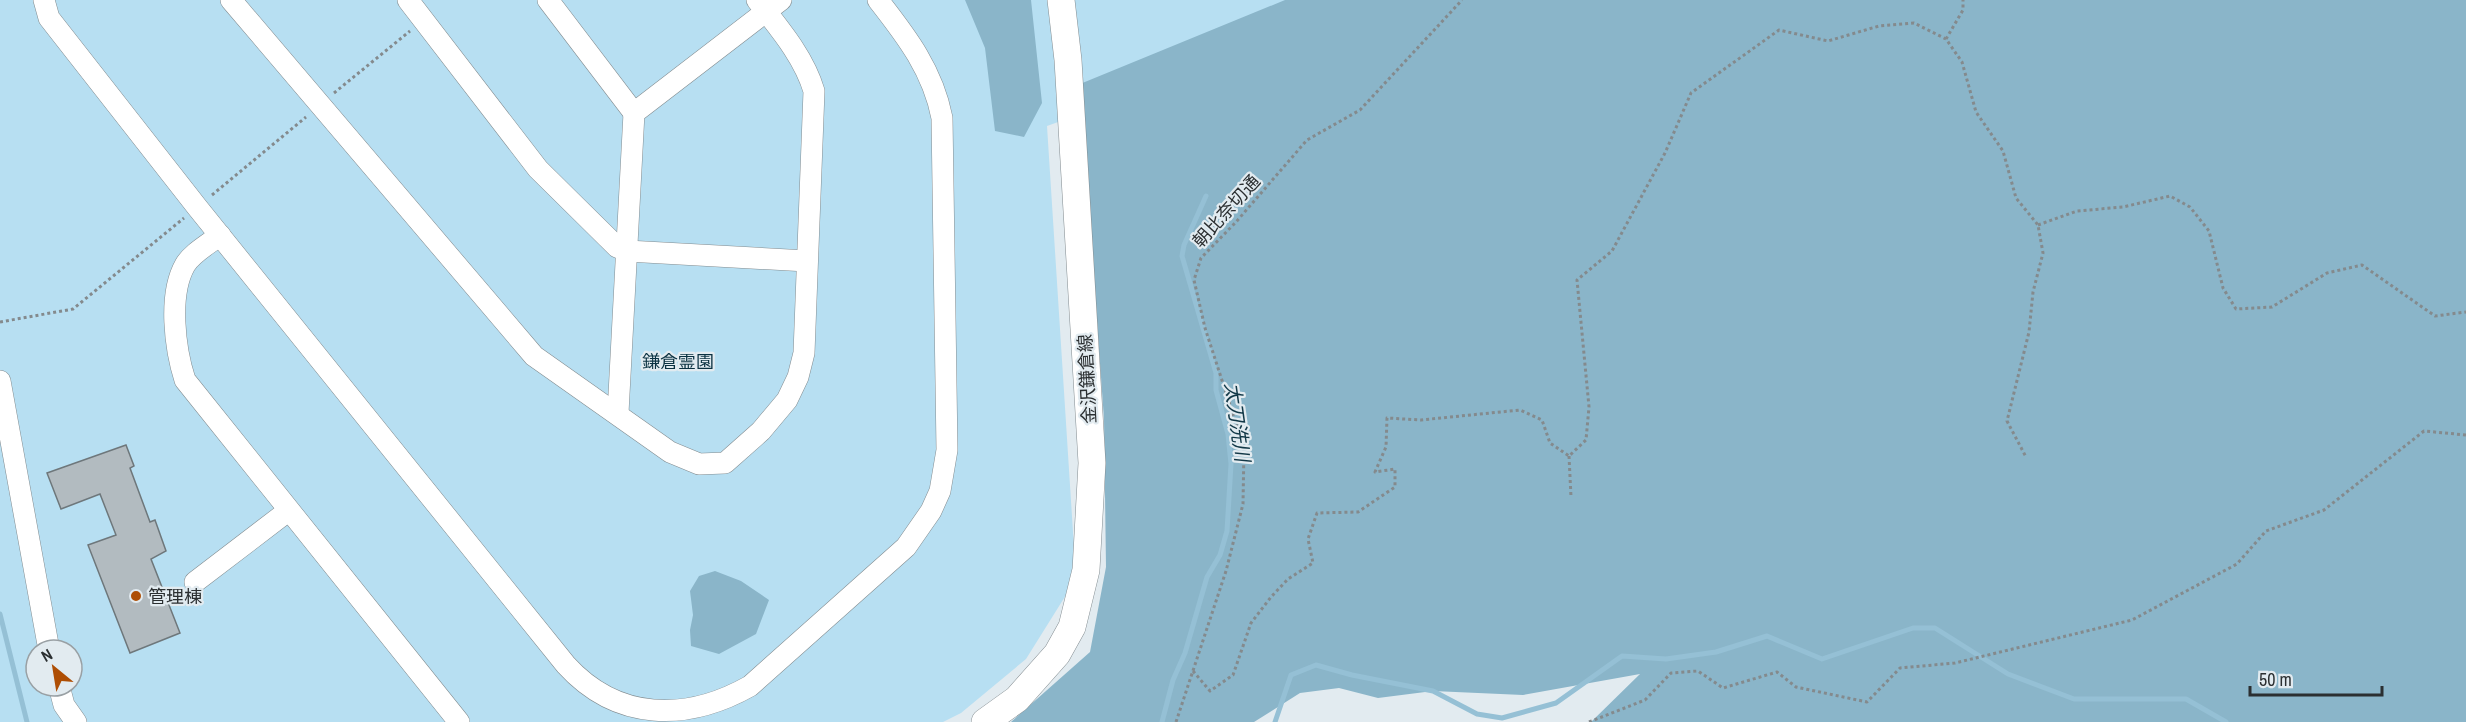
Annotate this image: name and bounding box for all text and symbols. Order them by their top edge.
street label: 朝比奈切通 [1187,169,1265,253]
street label: 金沢鎌倉線 [1072,333,1102,425]
park label: 鎌倉霊園 [642,349,714,374]
water label: 太刀洗川 [1219,381,1257,465]
place label: 管理棟 [148,584,202,609]
marker: 管理棟 [129,589,143,603]
north arrow [24,638,84,698]
text: N [37,643,56,667]
scale bar [2250,659,2382,697]
text: 50 m [2259,667,2292,692]

